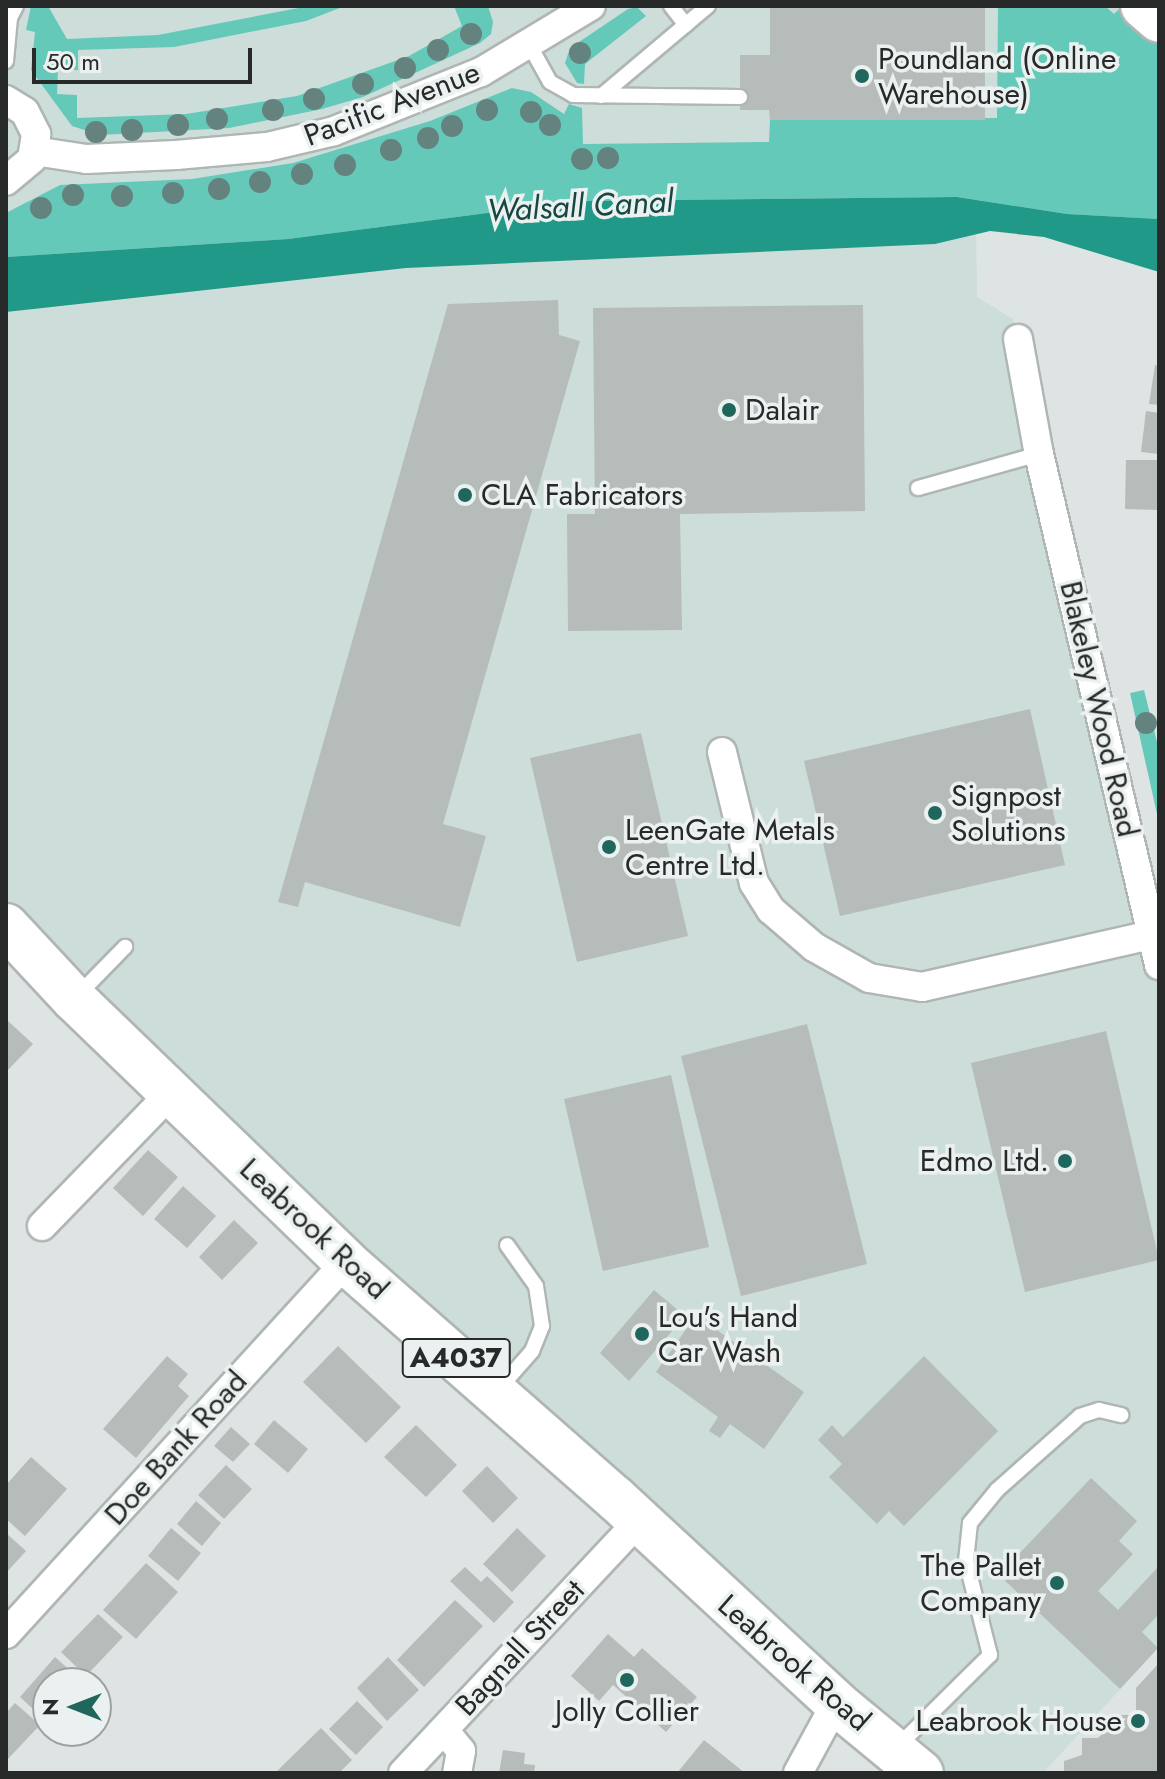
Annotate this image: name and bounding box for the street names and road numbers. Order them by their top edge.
street label: Pacific Avenue [299,54,485,154]
street label: Blakeley Wood Road [1052,578,1146,840]
street label: Leabrook Road [232,1151,396,1307]
road number: A4037 [400,1334,512,1382]
street label: Doe Bank Road [97,1363,255,1533]
street label: Bagnall Street [448,1573,592,1723]
street label: Leabrook Road [710,1587,878,1739]

